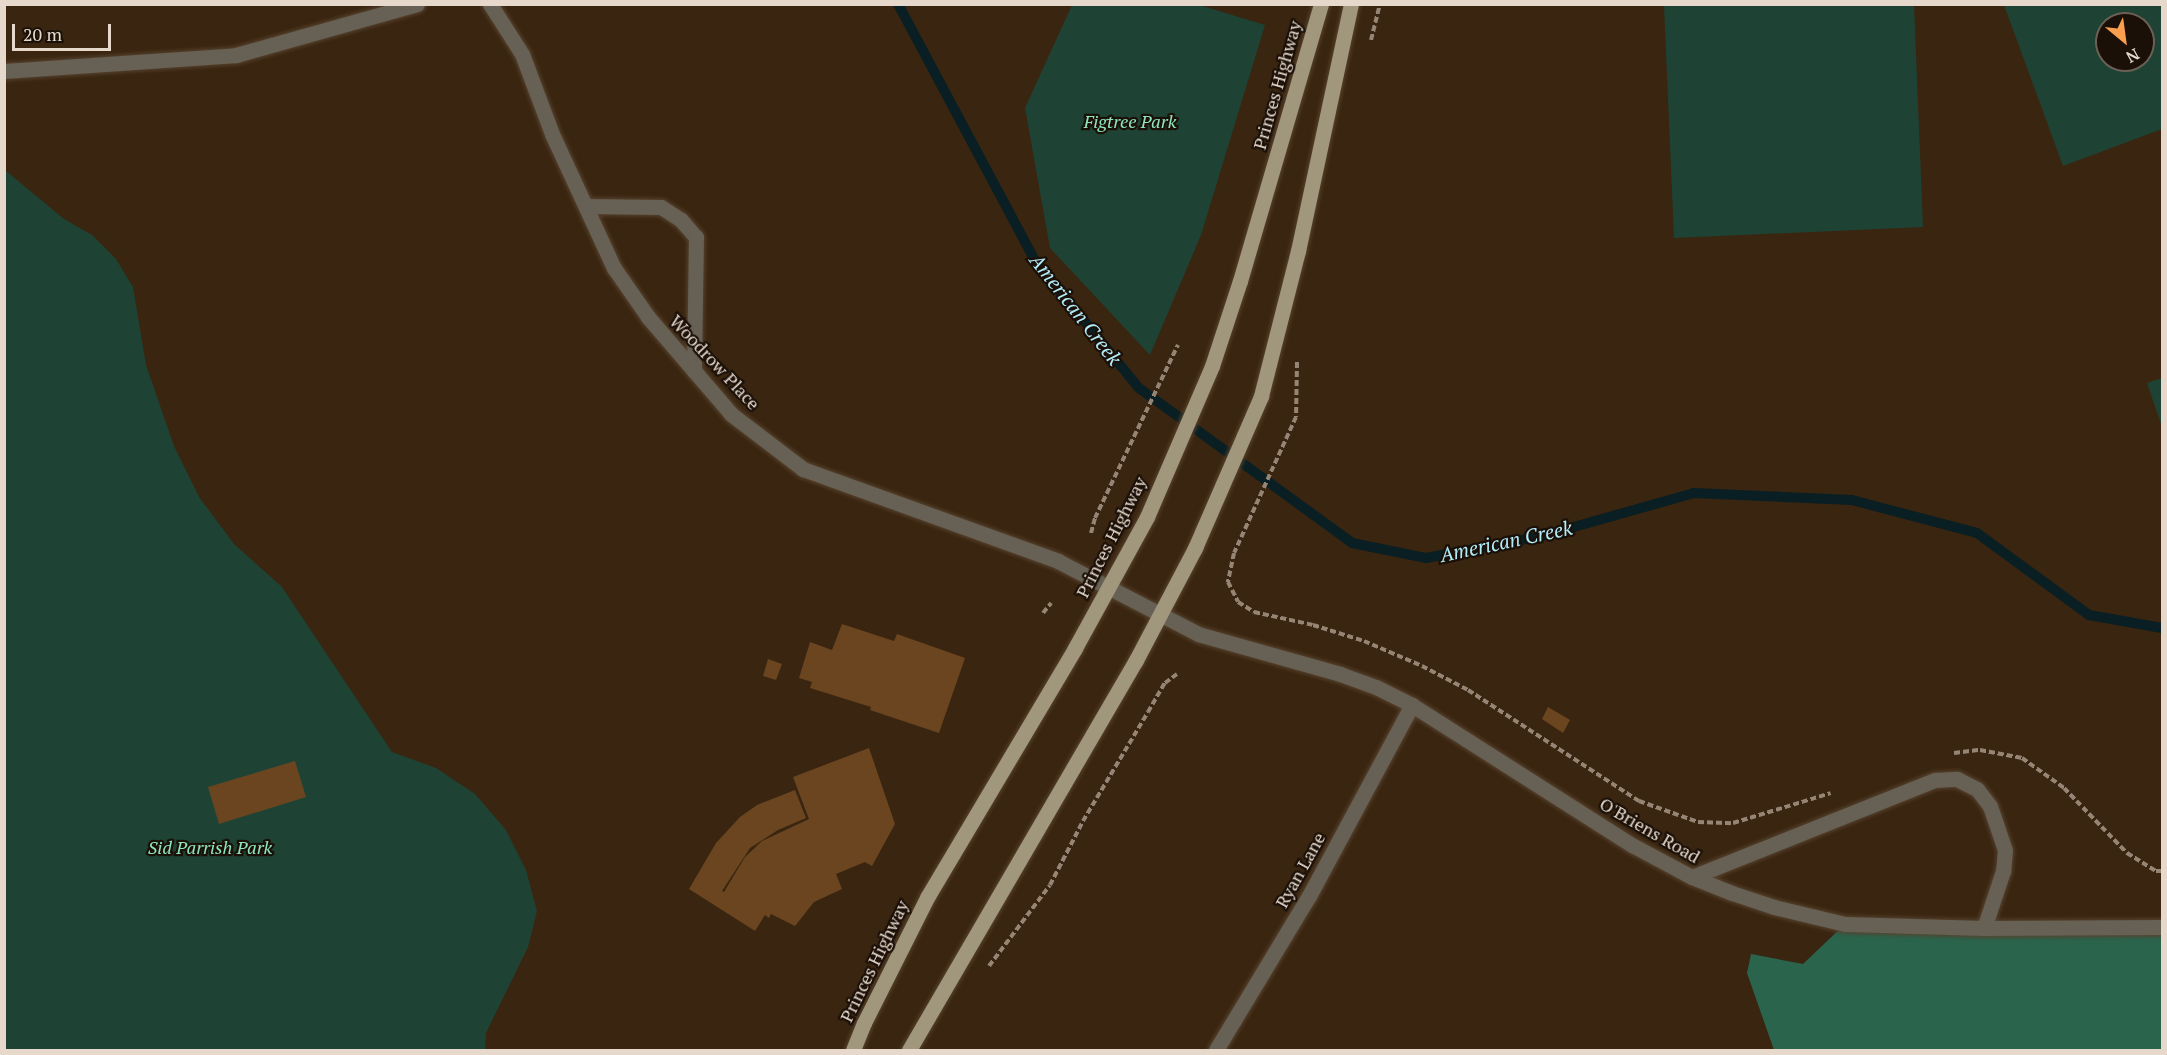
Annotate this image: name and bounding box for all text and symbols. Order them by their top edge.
scale bar [15,12,114,50]
north arrow [2095,12,2155,72]
street label: Princes Highway [1248,18,1306,152]
text: 20 m [23,22,62,46]
text: N [2122,43,2143,69]
park label: Figtree Park [1084,110,1176,132]
water label: American Creek [1025,249,1127,369]
street label: Woodrow Place [665,310,765,414]
street label: Princes Highway [1071,473,1151,601]
water label: American Creek [1438,515,1574,567]
street label: O'Briens Road [1596,793,1704,867]
street label: Ryan Lane [1270,829,1330,911]
park label: Sid Parrish Park [148,836,272,858]
street label: Princes Highway [835,897,913,1025]

